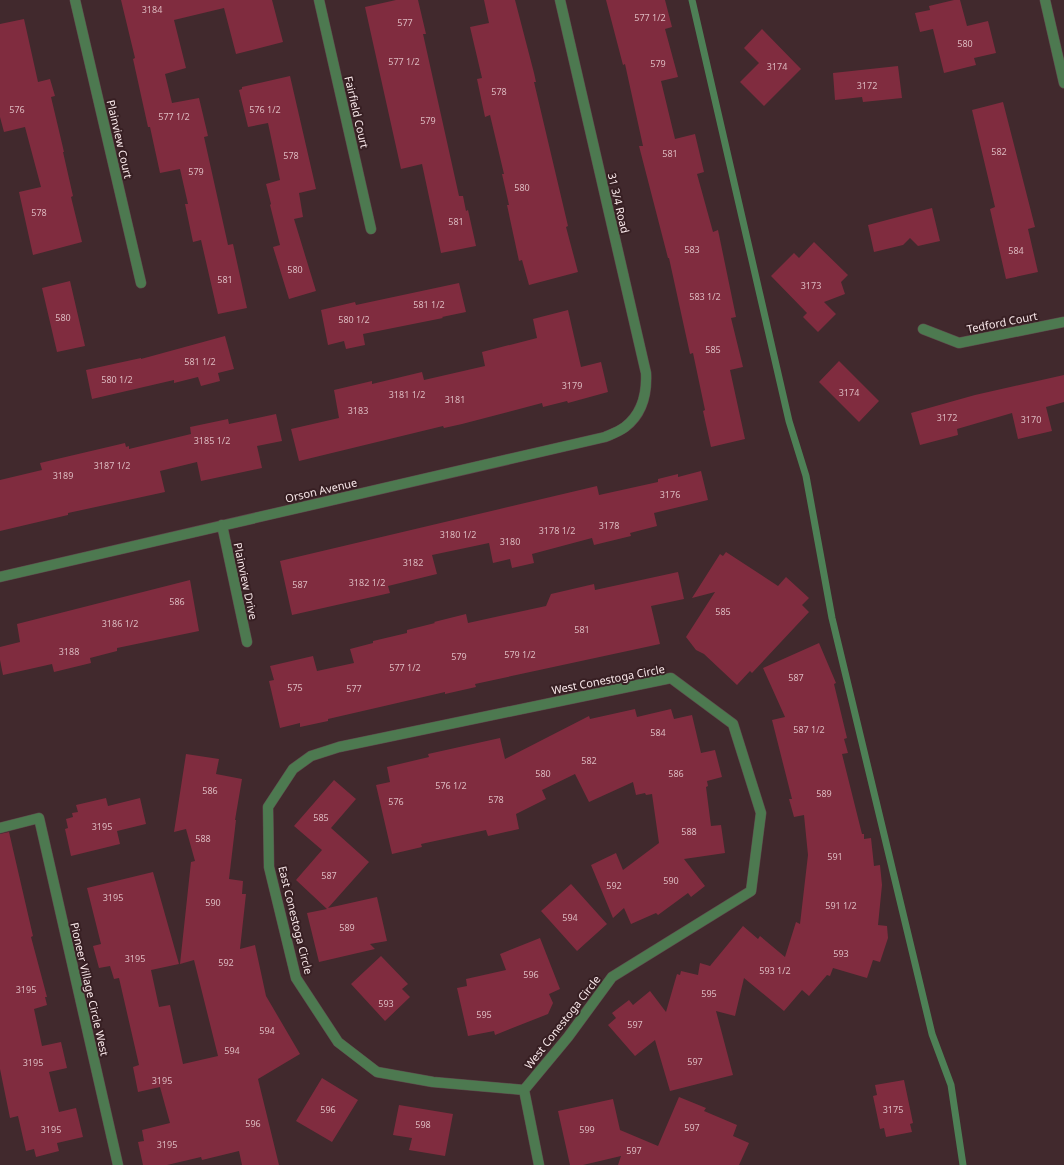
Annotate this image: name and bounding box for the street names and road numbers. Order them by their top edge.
street label: Fairfield Court [341,75,373,150]
street label: Plainview Court [104,98,136,180]
street label: 31 3/4 Road [605,171,633,235]
street label: Tedford Court [965,308,1039,336]
street label: Orson Avenue [284,474,358,506]
street label: Plainview Drive [231,541,261,621]
street label: West Conestoga Circle [550,661,666,697]
street label: East Conestoga Circle [275,864,317,976]
street label: Pioneer Village Circle West [67,921,113,1057]
street label: West Conestoga Circle [521,972,603,1072]

